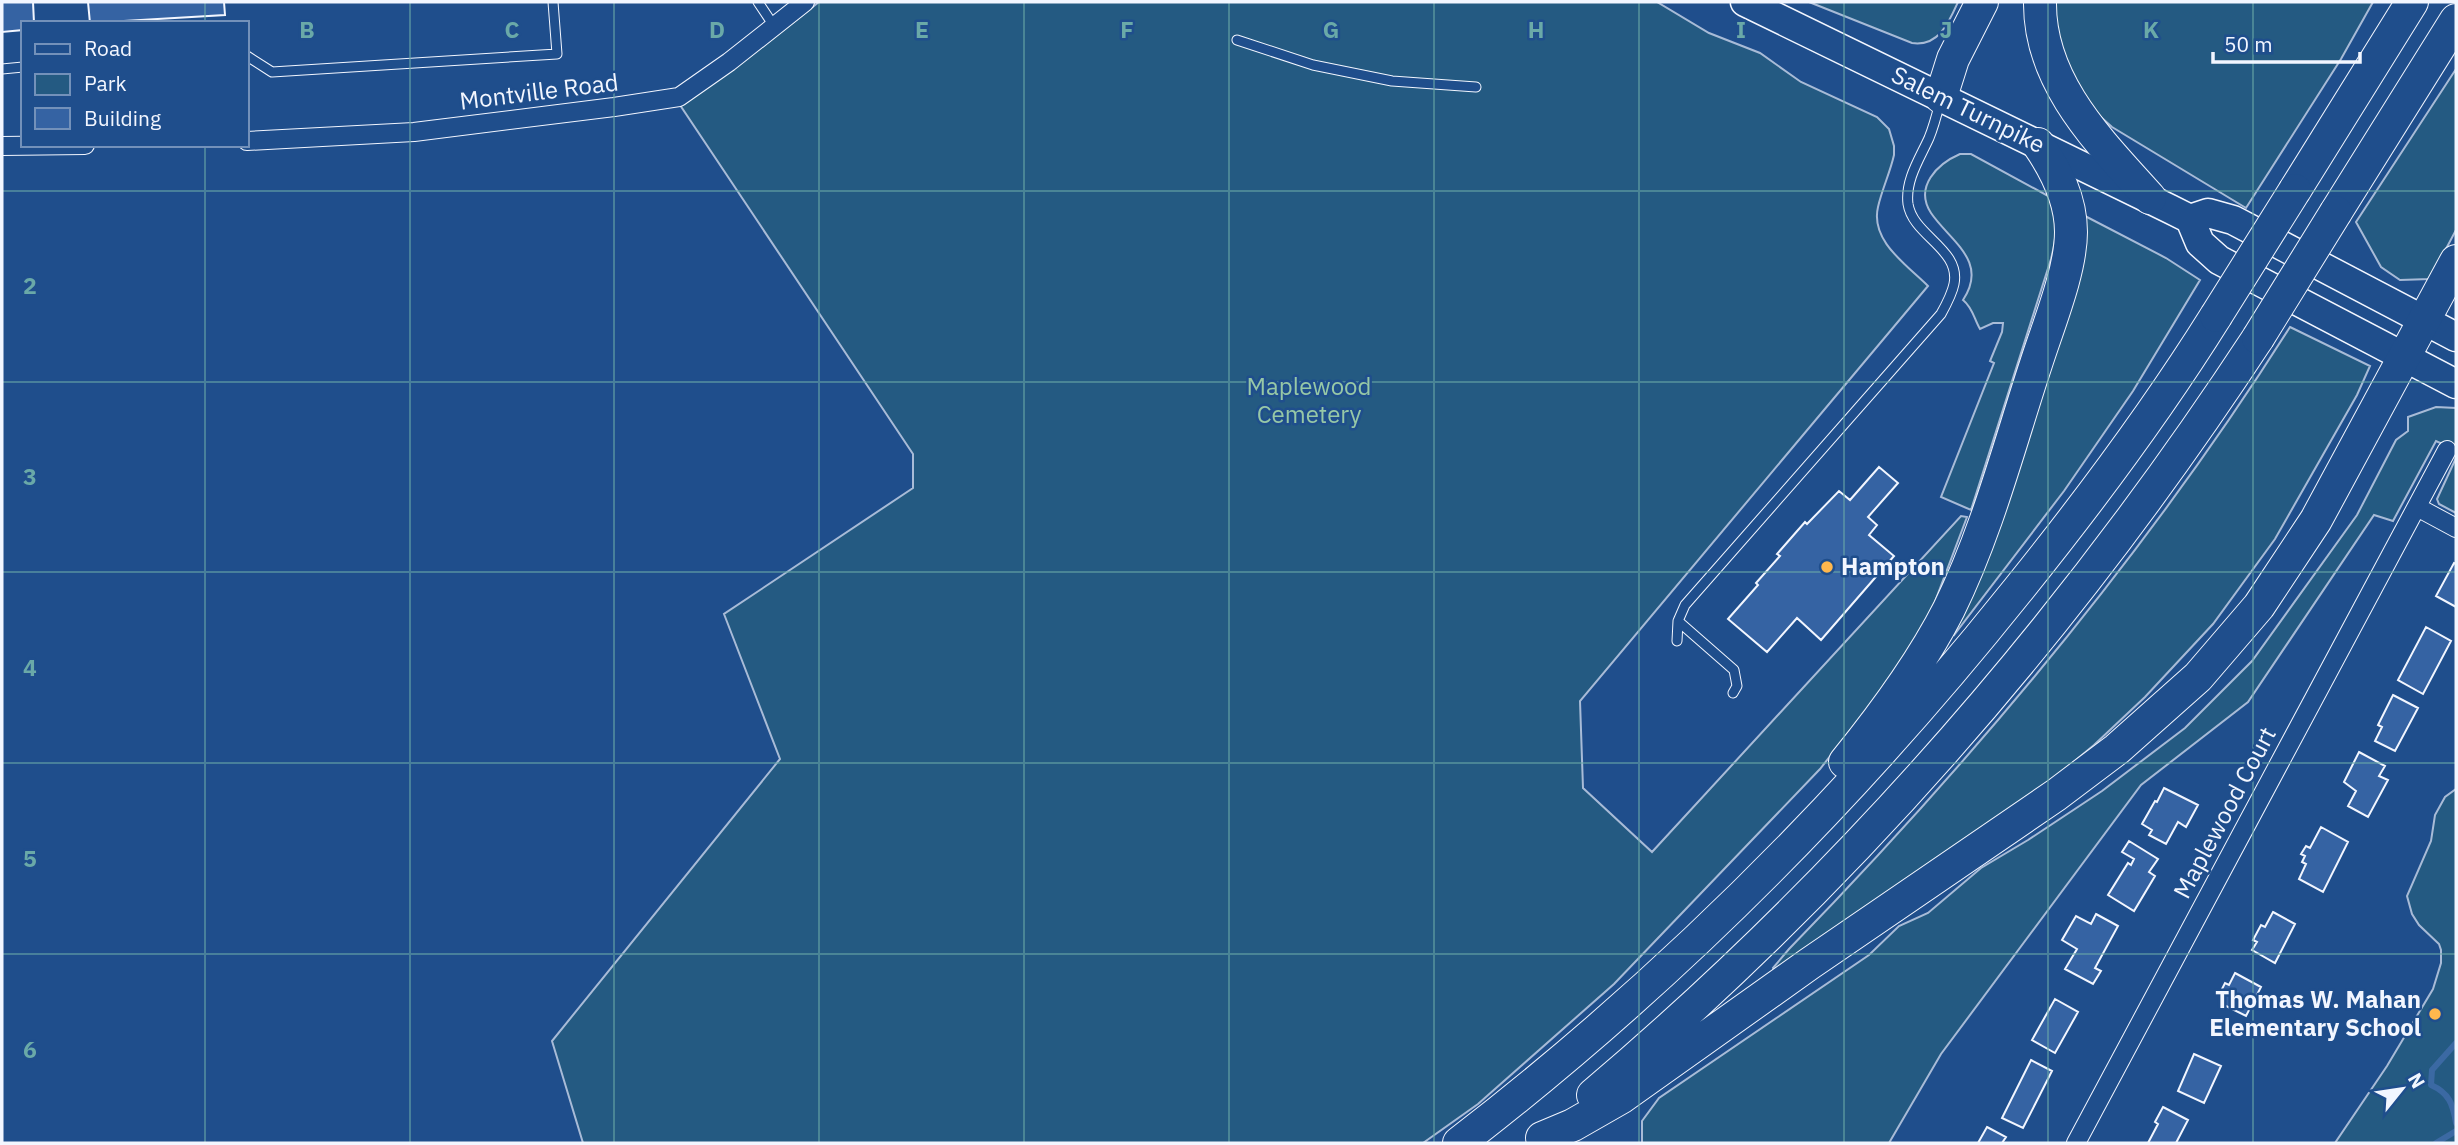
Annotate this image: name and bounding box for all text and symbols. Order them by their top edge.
text: B [299,14,315,44]
text: C [505,14,520,44]
text: D [709,14,725,44]
text: E [915,14,929,44]
text: F [1120,14,1134,44]
text: G [1323,14,1339,44]
text: H [1528,14,1544,44]
text: I [1736,14,1746,44]
text: J [1940,14,1952,44]
text: K [2143,14,2159,44]
legend [21,21,248,147]
scale bar [2213,21,2360,65]
text: 50 m [2224,30,2273,58]
text: Road [84,34,132,62]
street label: Salem Turnpike [1886,58,2051,160]
street label: Montville Road [458,65,620,117]
text: Park [84,69,127,97]
text: Building [84,104,161,132]
text: 2 [23,270,37,300]
park label: Maplewood Cemetery [1247,370,1371,430]
text: 3 [23,461,37,491]
place label: Hampton [1841,550,1945,582]
marker: Hampton [1819,559,1835,575]
text: 4 [23,652,37,682]
street label: Maplewood Court [2165,721,2283,904]
text: 5 [23,843,37,873]
place label: Thomas W. Mahan Elementary School [2209,983,2421,1043]
marker: Thomas W. Mahan Elementary School [2427,1006,2443,1022]
text: 6 [23,1034,37,1064]
north arrow [2367,1054,2437,1124]
text: N [2403,1069,2431,1092]

